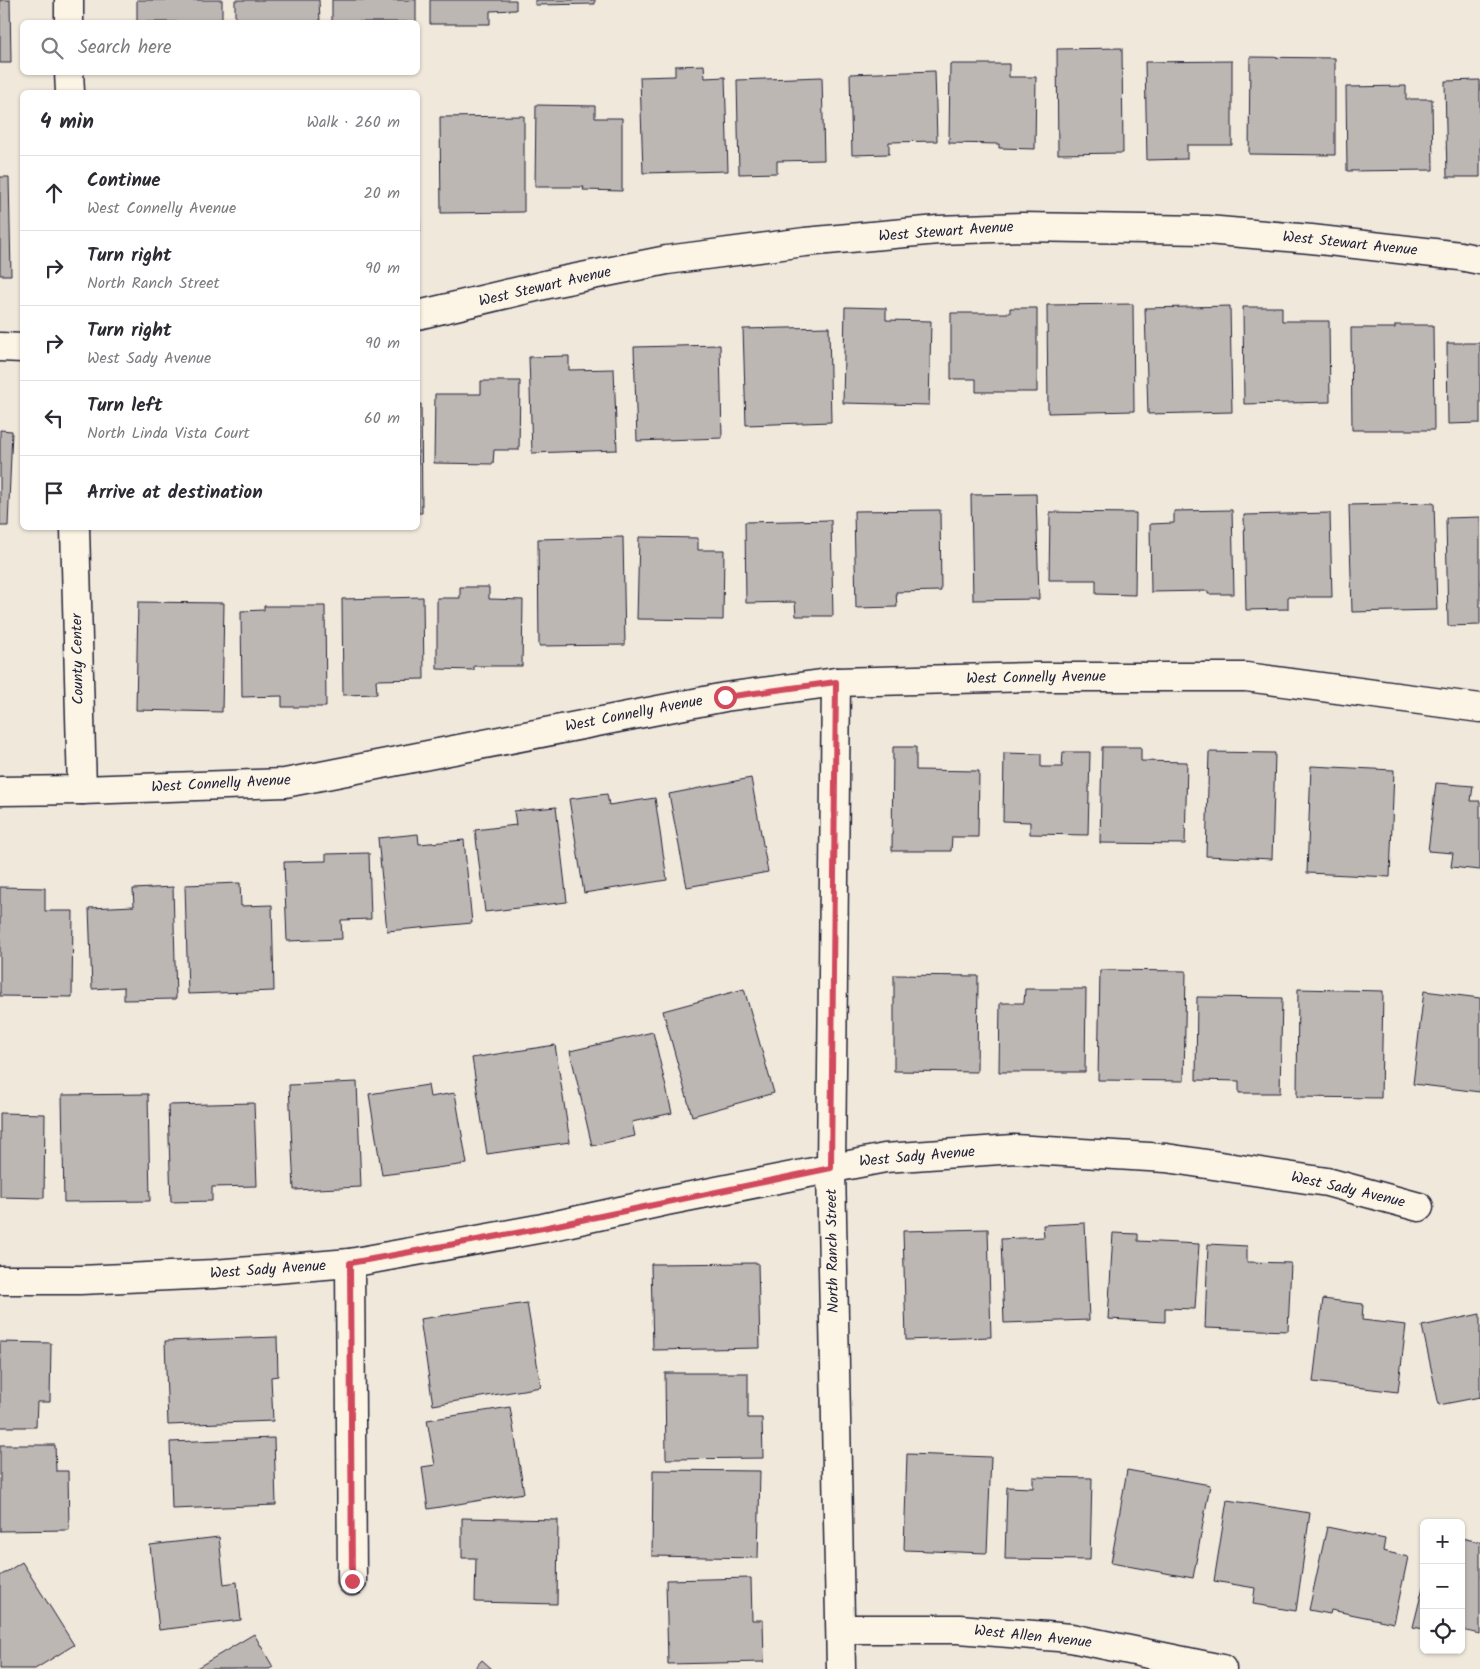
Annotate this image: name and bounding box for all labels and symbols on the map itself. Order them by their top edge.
street label: West Stewart Avenue [878,215,1015,249]
street label: West Stewart Avenue [1281,225,1419,263]
street label: West Stewart Avenue [476,260,614,314]
street label: County Center [65,612,91,705]
street label: West Connelly Avenue [966,665,1106,691]
route start [714,686,737,709]
street label: West Connelly Avenue [563,689,705,739]
street label: West Connelly Avenue [151,768,292,800]
street label: West Sady Avenue [858,1140,976,1174]
street label: West Sady Avenue [1289,1165,1408,1215]
street label: North Ranch Street [820,1188,846,1313]
street label: West Sady Avenue [209,1254,327,1286]
route end [341,1570,364,1593]
street label: West Allen Avenue [973,1619,1093,1655]

